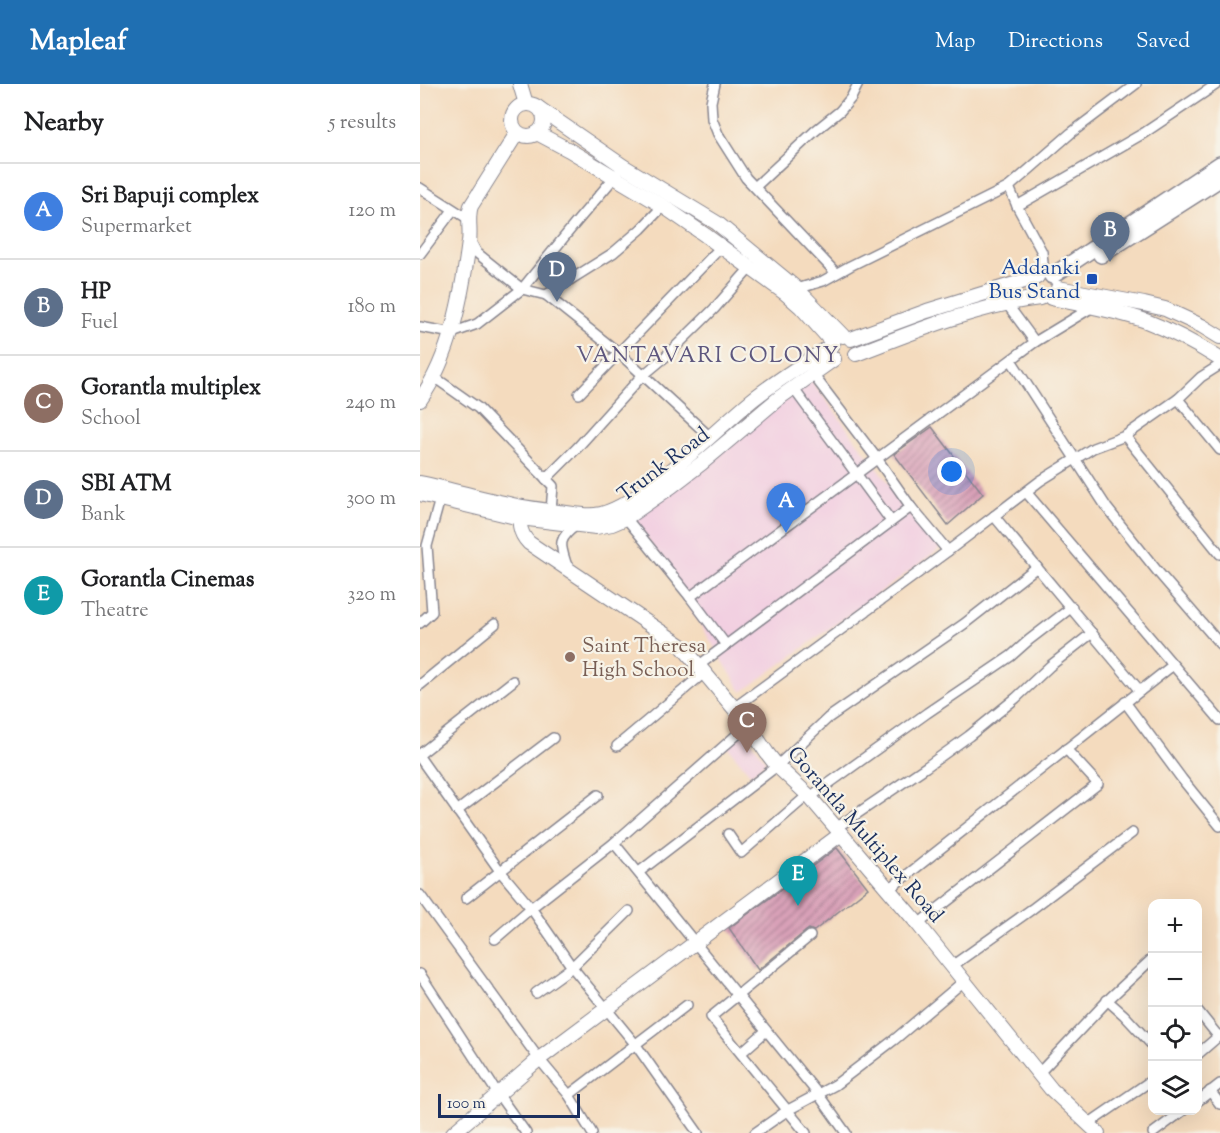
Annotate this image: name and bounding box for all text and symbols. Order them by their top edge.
text: Mapleaf [30,22,127,62]
text: Map [935,27,975,57]
text: Directions [1008,27,1103,57]
text: Saved [1136,27,1190,57]
text: Nearby [24,105,104,142]
text: 5 results [329,109,396,138]
text: Sri Bapuji complex [81,181,259,213]
text: A [35,197,52,226]
text: 120 m [348,197,396,226]
pin: B [1090,212,1130,262]
text: Supermarket [81,213,192,242]
pin: D [538,252,576,302]
place label: Addanki Bus Stand [989,254,1080,308]
marker: Addanki Bus Stand [1085,272,1099,286]
text: HP [81,277,111,309]
text: B [37,293,50,322]
text: 180 m [348,293,396,322]
text: Fuel [81,309,118,338]
district label: VANTAVARI COLONY [576,341,840,373]
text: Gorantla multiplex [81,373,261,405]
text: C [35,389,52,418]
text: 240 m [345,389,396,418]
text: School [81,405,141,434]
street label: Trunk Road [612,421,717,510]
your location [937,457,966,486]
text: SBI ATM [81,469,172,501]
pin: A [766,484,806,533]
text: D [36,485,51,514]
text: 300 m [346,485,396,514]
text: Bank [81,501,126,530]
text: Gorantla Cinemas [81,565,254,597]
text: E [37,581,50,610]
text: 320 m [347,581,396,610]
text: Theatre [81,597,149,626]
place label: Saint Theresa High School [582,632,707,686]
marker: Saint Theresa High School [563,650,577,664]
pin: C [728,704,766,753]
street label: Gorantla Multiplex Road [779,740,950,930]
pin: E [778,856,818,906]
map controls [1148,899,1202,1115]
button: + [1148,899,1202,953]
button: − [1148,953,1202,1007]
button: locate [1148,1007,1202,1061]
button: layers [1148,1061,1202,1115]
scale bar [438,1091,580,1118]
text: 100 m [447,1093,486,1116]

